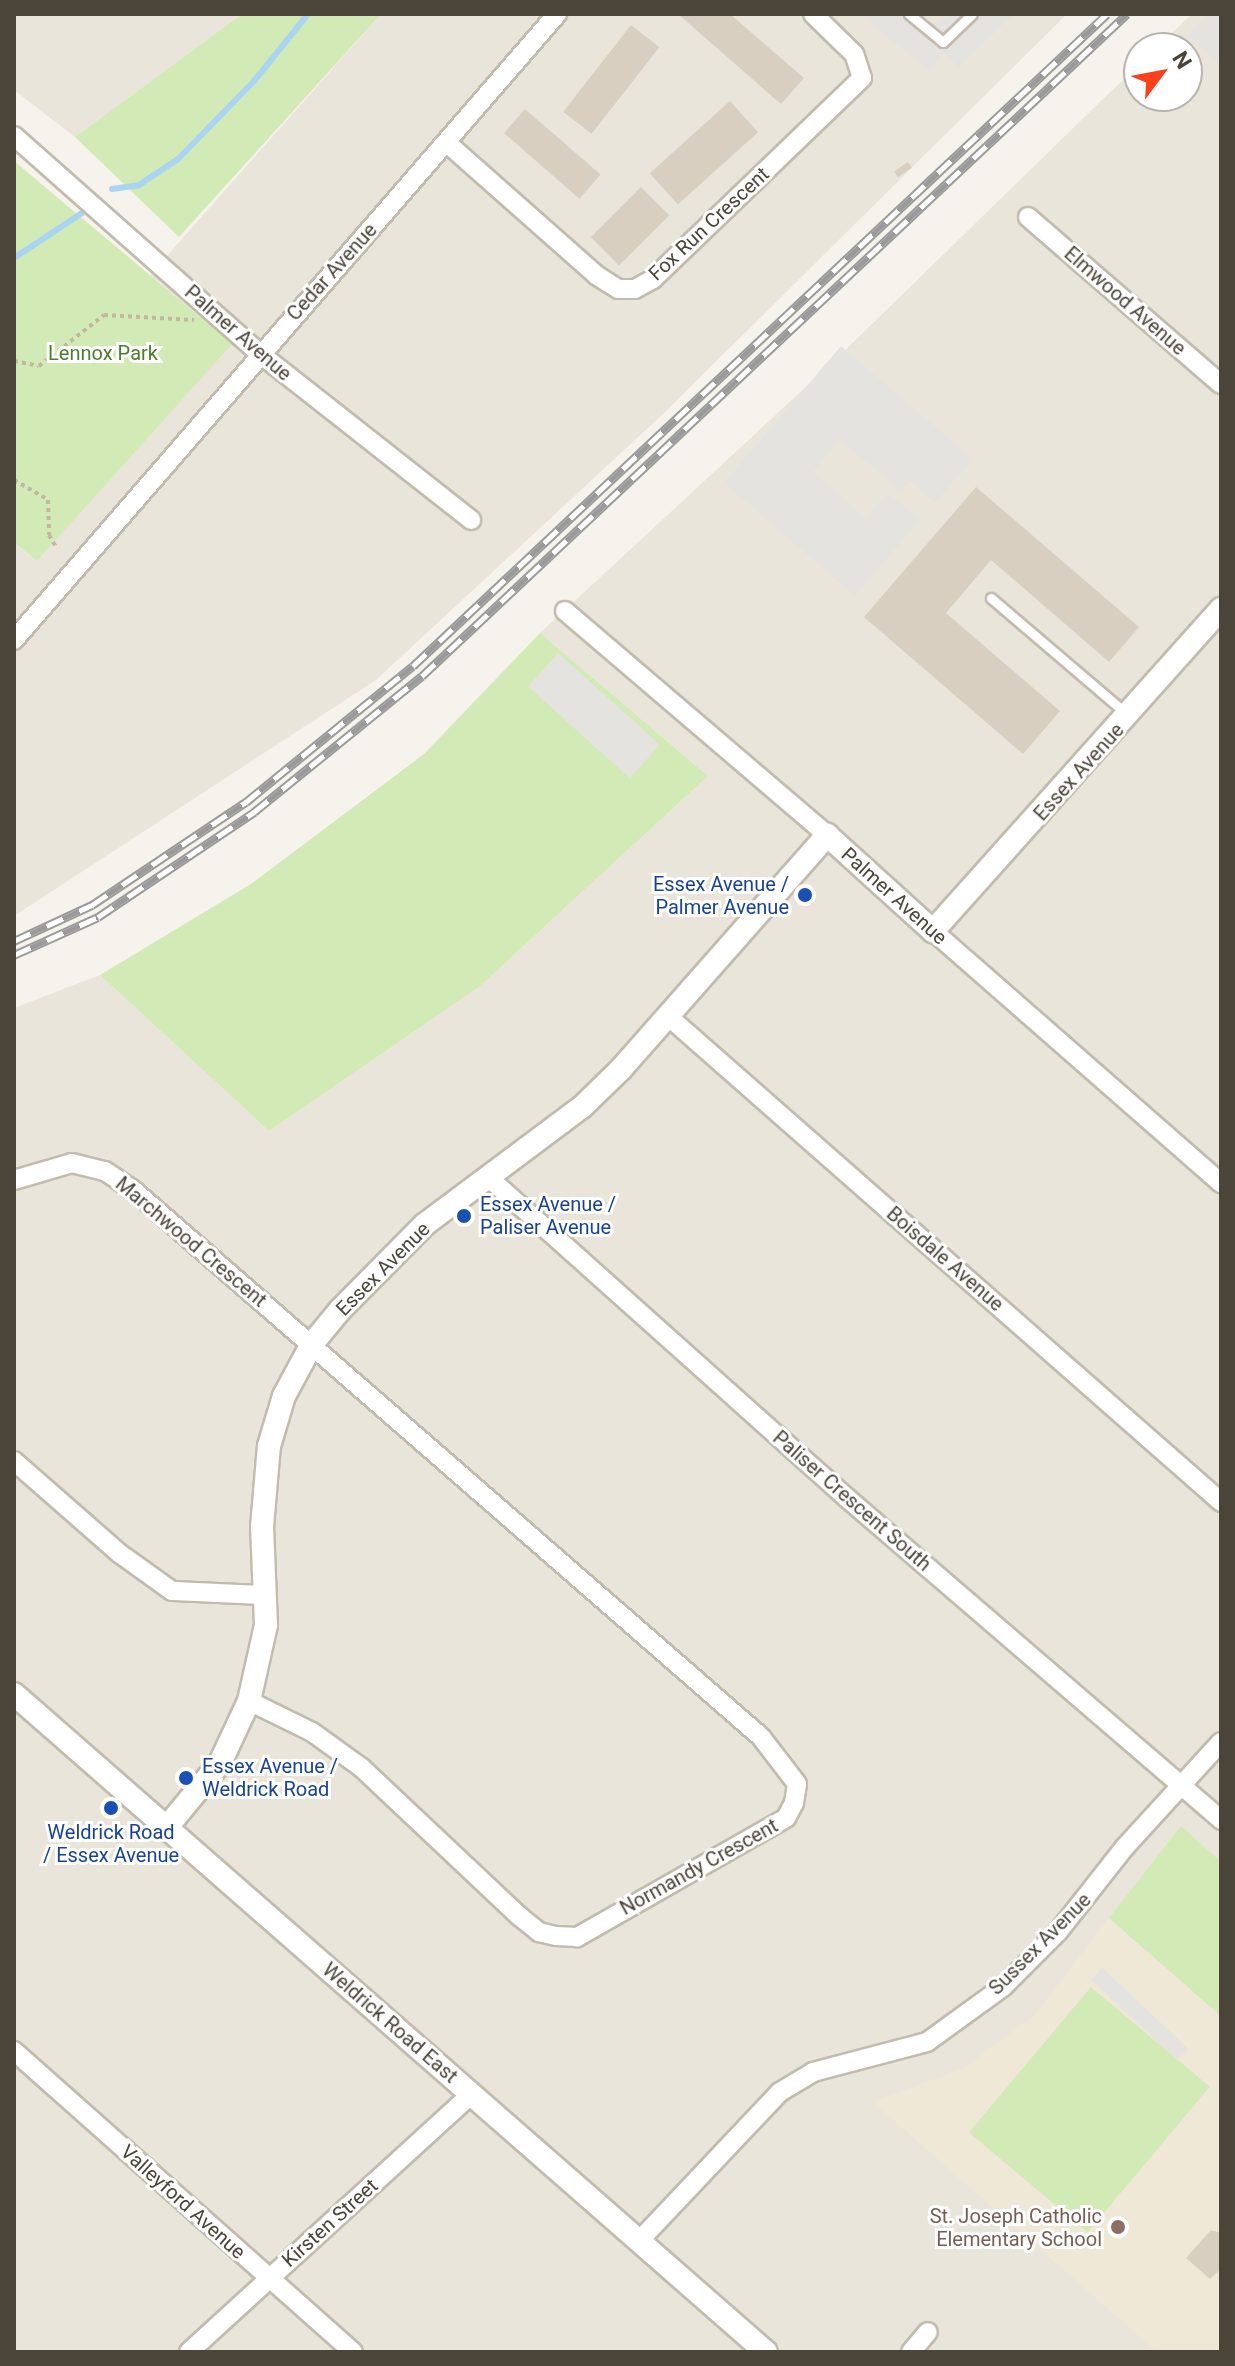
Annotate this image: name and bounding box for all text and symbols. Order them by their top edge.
north arrow [1123,32,1203,112]
text: N [1167,47,1197,73]
street label: Fox Run Crescent [644,162,774,286]
street label: Cedar Avenue [282,218,382,326]
street label: Elmwood Avenue [1059,242,1191,360]
street label: Palmer Avenue [180,280,296,386]
park label: Lennox Park [48,341,158,365]
street label: Essex Avenue [1029,718,1129,826]
street label: Palmer Avenue [836,842,952,950]
place label: Essex Avenue / Palmer Avenue [653,872,789,919]
marker: Essex Avenue / Palmer Avenue [796,886,814,904]
street label: Marchwood Crescent [111,1172,271,1312]
place label: Essex Avenue / Paliser Avenue [480,1192,616,1239]
street label: Boisdale Avenue [882,1202,1008,1316]
marker: Essex Avenue / Paliser Avenue [455,1207,473,1225]
street label: Essex Avenue [331,1217,435,1321]
street label: Paliser Crescent South [768,1426,936,1576]
place label: Essex Avenue / Weldrick Road [202,1754,338,1801]
marker: Essex Avenue / Weldrick Road [177,1769,195,1787]
marker: Weldrick Road / Essex Avenue [102,1799,120,1817]
street label: Normandy Crescent [616,1814,782,1920]
place label: Weldrick Road / Essex Avenue [43,1820,179,1867]
street label: Sussex Avenue [984,1888,1096,2000]
street label: Weldrick Road East [317,1958,463,2088]
street label: Valleyford Avenue [116,2140,250,2264]
street label: Kirsten Street [277,2174,383,2272]
place label: St. Joseph Catholic Elementary School [930,2204,1102,2251]
marker: St. Joseph Catholic Elementary School [1109,2218,1127,2236]

